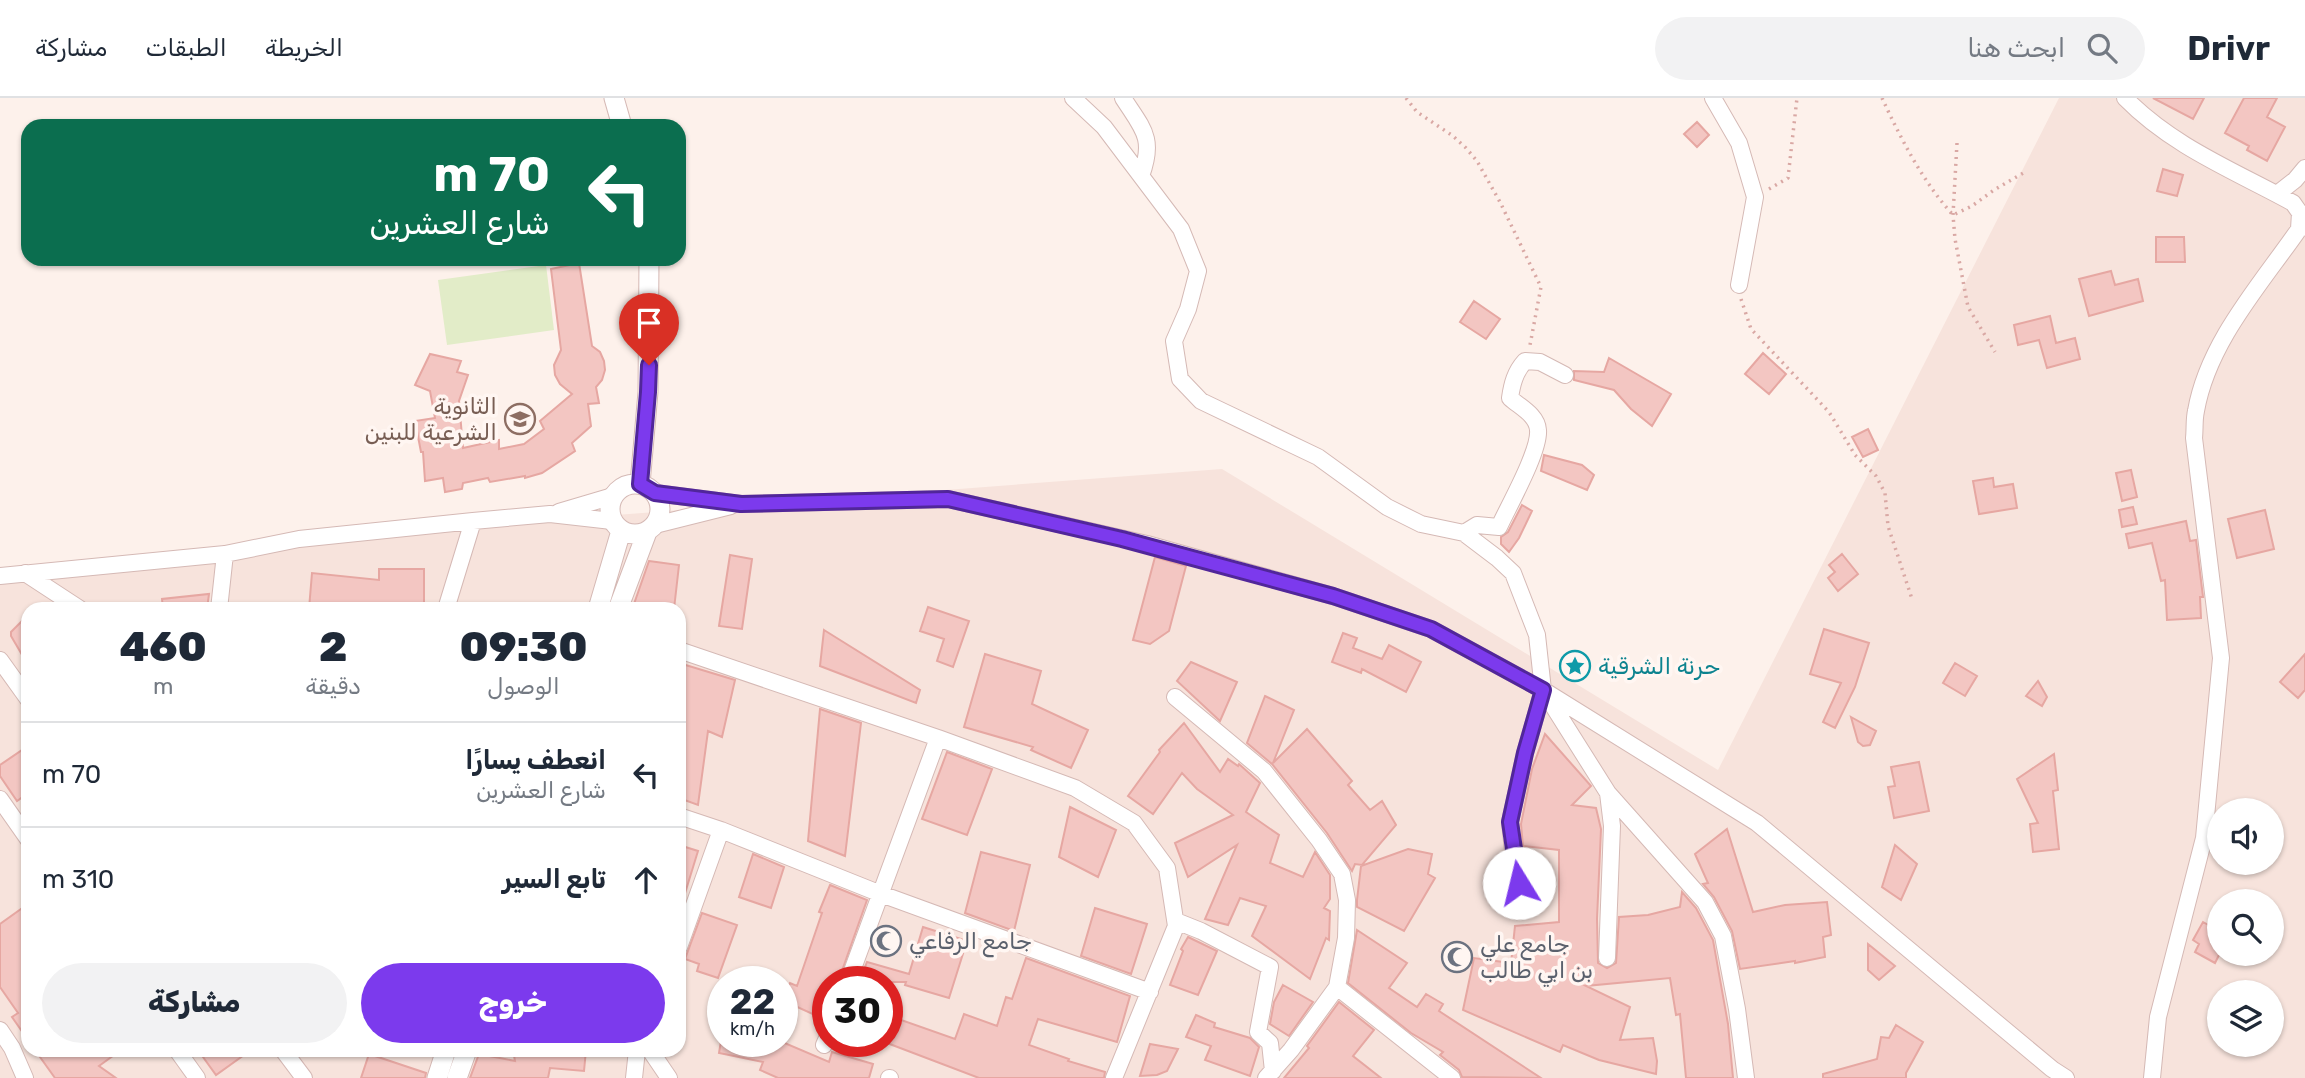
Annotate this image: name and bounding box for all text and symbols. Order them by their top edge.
search box [1655,17,2145,80]
icon: search [2083,29,2121,67]
text: Drivr [2187,29,2270,68]
text: ابحث هنا [1967,33,2065,64]
text: مشاركة [35,34,107,62]
text: الطبقات [145,34,227,62]
text: الخريطة [265,34,343,62]
text: 70 m [433,145,550,203]
icon: left [574,147,665,238]
text: شارع العشرين [370,204,550,242]
pin [619,293,679,365]
icon: arrive [630,304,668,342]
place label: الثانوية الشرعية للبنين [365,392,497,446]
school or university icon: الثانوية الشرعية للبنين [503,402,537,436]
text: 460 [120,622,207,672]
text: 2 [319,622,347,672]
text: 09:30 [459,622,588,672]
place icon: حرنة الشرقية [1558,649,1592,683]
place label: حرنة الشرقية [1598,652,1720,680]
text: m [153,672,173,700]
text: دقيقة [305,672,361,700]
text: الوصول [487,672,560,700]
text: انعطف يسارًا [465,745,606,776]
icon: left [627,756,665,794]
text: 70 m [42,759,101,790]
text: شارع العشرين [476,776,606,804]
map controls [2207,798,2284,1057]
button: sound [2207,798,2284,875]
position arrow [1482,846,1556,920]
icon: ahead [627,861,665,899]
text: 310 m [42,864,114,895]
text: تابع السير [502,864,606,895]
button: search [2207,889,2284,966]
mosque icon: جامع الرفاعي [869,924,903,958]
place label: جامع الرفاعي [909,927,1032,958]
place label: جامع علي بن ابي طالب [1480,930,1593,987]
mosque icon: جامع علي بن ابي طالب [1440,940,1474,974]
button: مشاركة [42,963,347,1043]
button: خروج [361,963,665,1043]
speed limit sign: 30 [812,966,903,1057]
button: layers [2207,980,2284,1057]
text: 22 [730,981,775,1023]
text: km/h [730,1018,775,1040]

